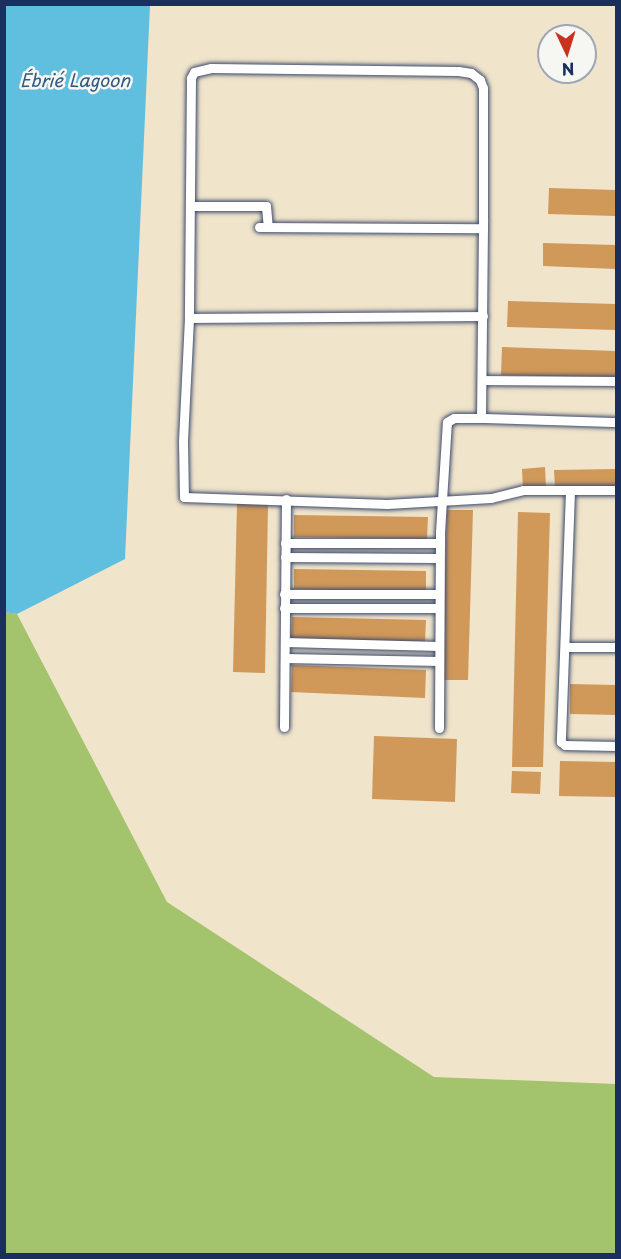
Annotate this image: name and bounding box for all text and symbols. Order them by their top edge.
north arrow [537,24,597,84]
text: N [561,58,575,82]
water label: Ébrié Lagoon [20,69,130,91]

